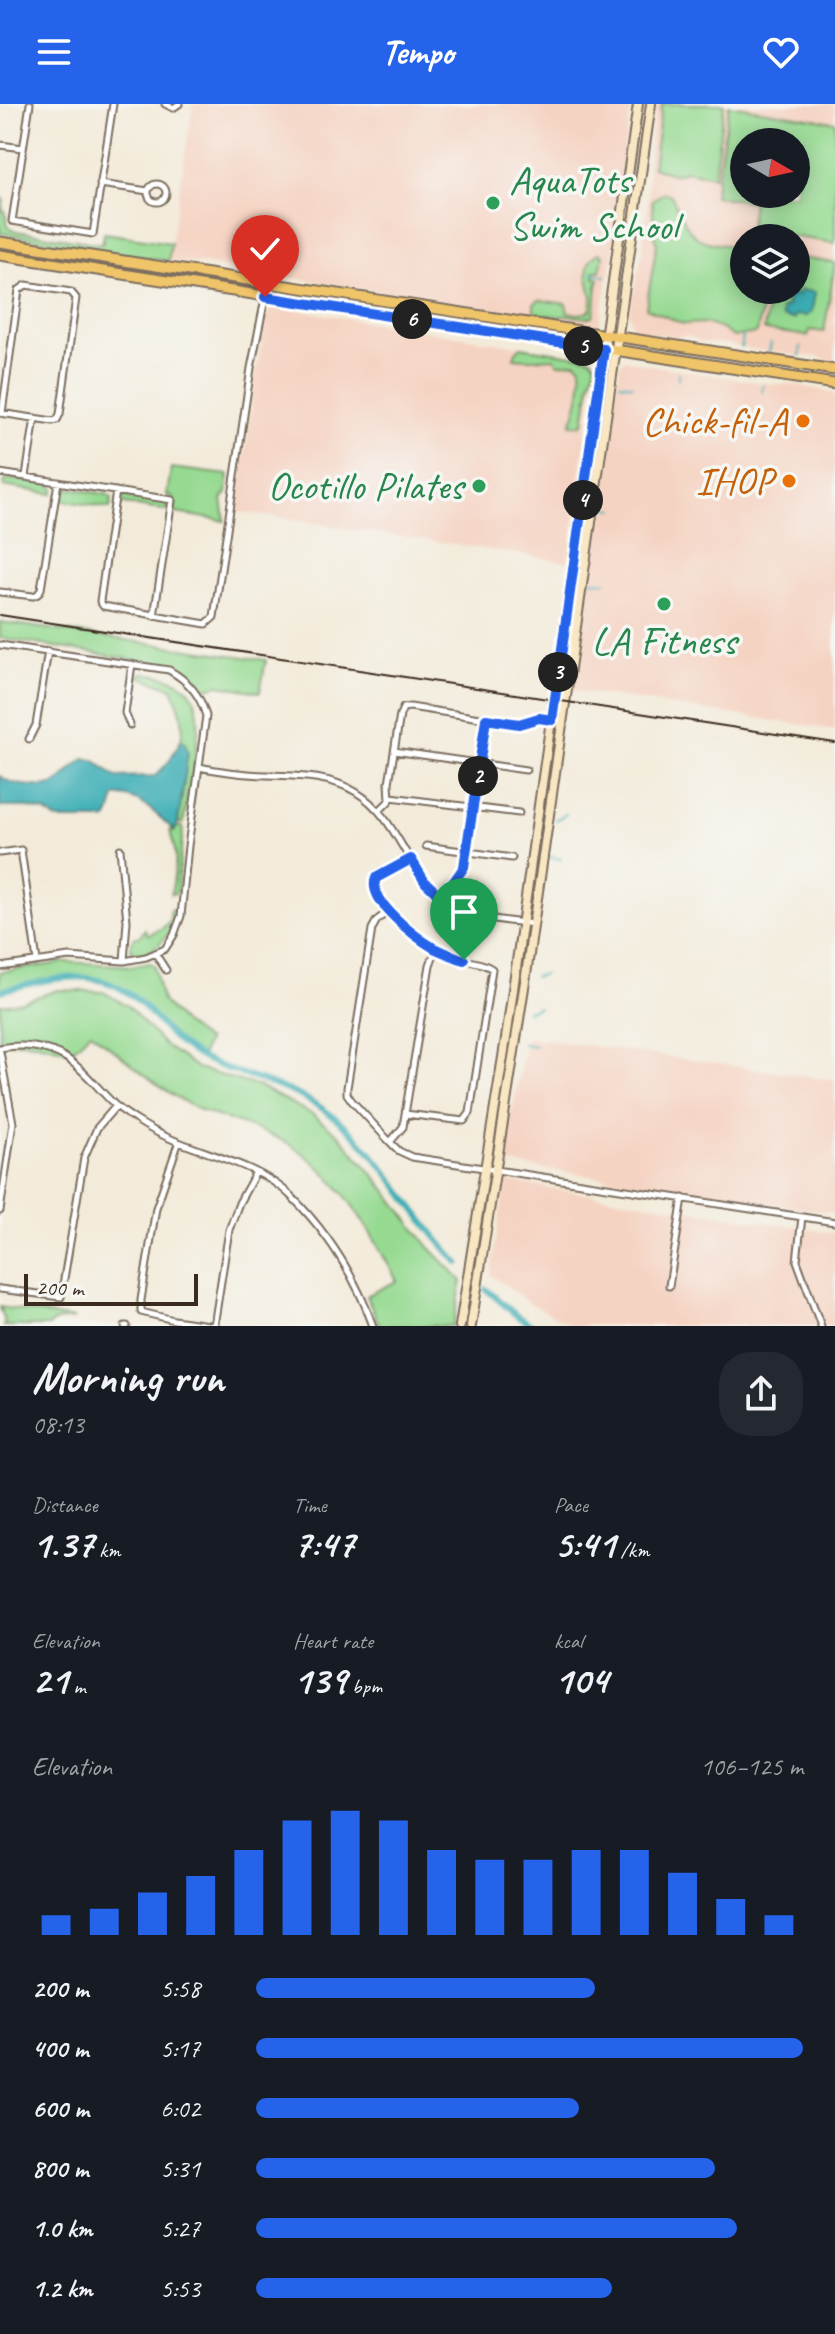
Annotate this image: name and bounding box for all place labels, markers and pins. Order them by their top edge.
place label: AquaTots Swim School [509,155,684,251]
marker: AquaTots Swim School [484,194,502,212]
pin [231,215,299,297]
pin: 6 [392,299,432,339]
pin: 5 [563,326,603,366]
place label: Chick-fil-A [642,396,789,446]
marker: Chick-fil-A [794,412,812,430]
place label: IHOP [696,456,777,506]
place label: Ocotillo Pilates [268,461,466,511]
marker: IHOP [780,472,798,490]
marker: Ocotillo Pilates [470,477,488,495]
pin: 4 [563,480,603,520]
marker: LA Fitness [655,595,673,613]
place label: LA Fitness [592,616,740,666]
pin: 3 [538,652,578,692]
pin: 2 [458,756,498,796]
pin [430,878,498,960]

